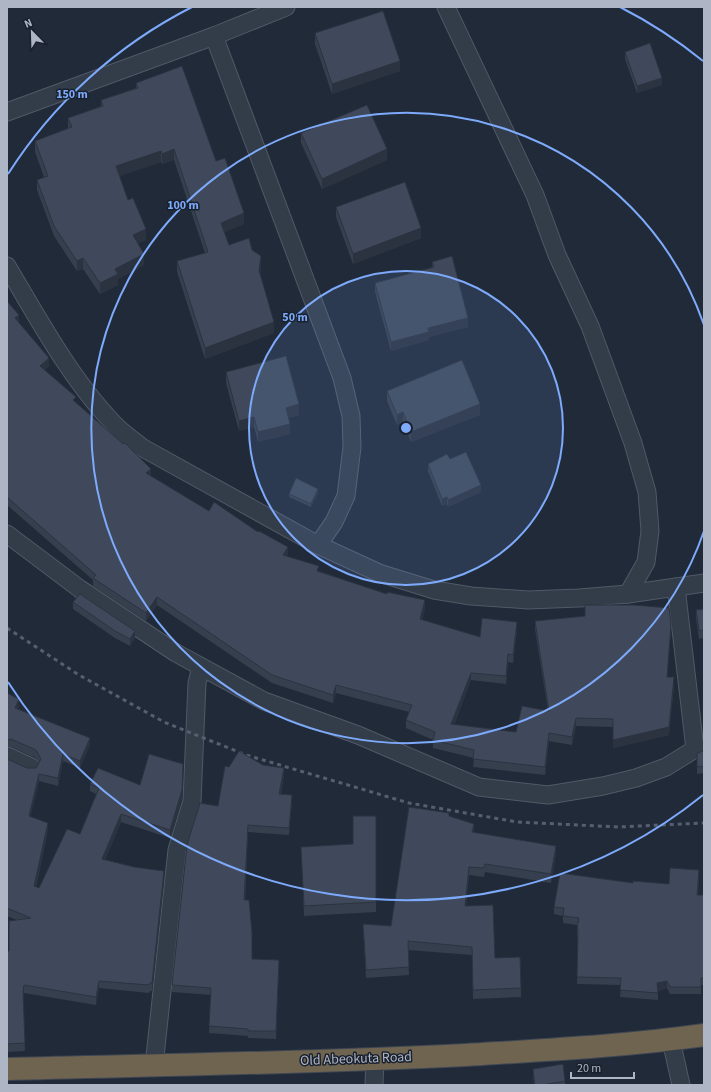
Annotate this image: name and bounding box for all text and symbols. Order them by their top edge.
north arrow [12,12,52,52]
text: N [22,15,35,32]
text: 150 m [56,86,88,103]
text: 100 m [167,197,199,214]
text: 50 m [282,309,308,326]
centre of rings [399,421,413,435]
street label: Old Abeokuta Road [300,1047,412,1071]
scale bar [571,1054,634,1080]
text: 20 m [577,1060,601,1077]

